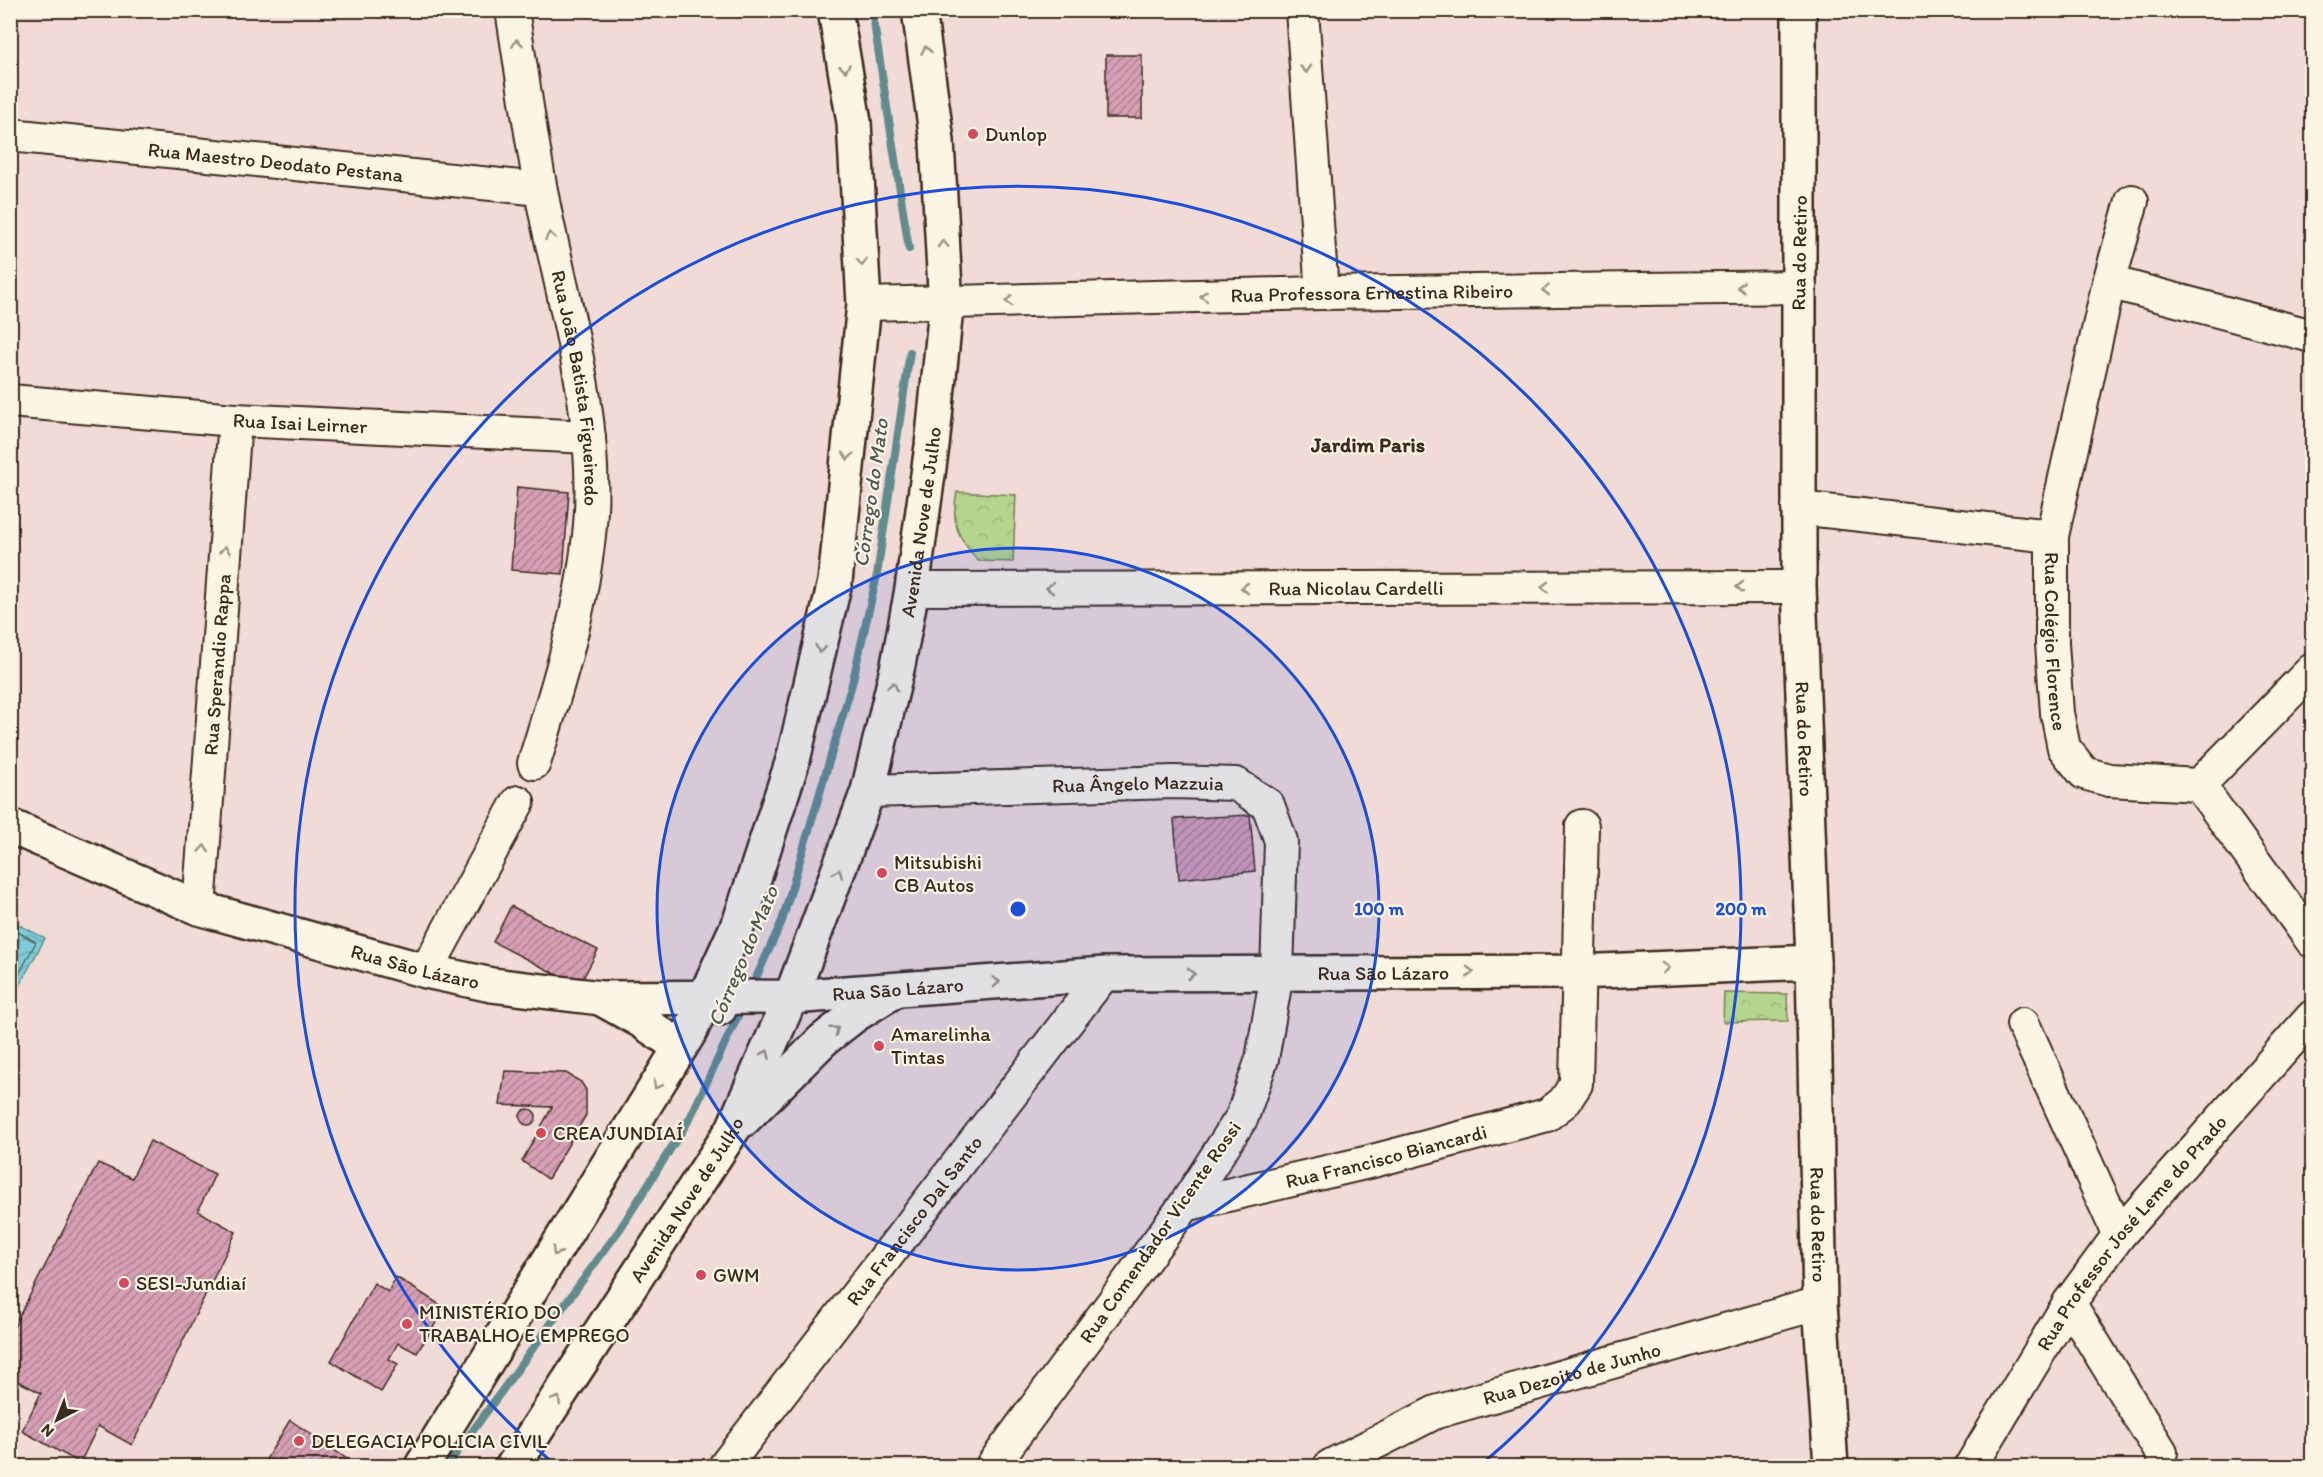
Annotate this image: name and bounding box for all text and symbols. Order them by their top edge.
one-way arrow [512,39,524,48]
one-way arrow [920,45,933,55]
one-way arrow [838,63,851,73]
one-way arrow [1299,64,1312,73]
place label: Dunlop [985,122,1047,146]
marker: Dunlop [966,127,980,141]
street label: Rua Maestro Deodato Pestana [147,137,405,187]
street label: Rua do Retiro [1786,195,1812,311]
one-way arrow [544,231,557,241]
one-way arrow [936,240,949,249]
one-way arrow [855,258,868,267]
street label: Rua João Batista Figueiredo [546,268,604,507]
street label: Rua Professora Ernestina Ribeiro [1230,279,1513,307]
one-way arrow [1737,281,1746,294]
one-way arrow [1542,284,1551,296]
one-way arrow [1200,290,1209,303]
one-way arrow [1005,295,1014,308]
street label: Rua Isai Leirner [232,408,368,438]
water label: Córrego do Mato [848,416,893,569]
street label: Avenida Nove de Julho [895,426,946,619]
district label: Jardim Paris [1310,432,1425,457]
one-way arrow [842,452,855,461]
one-way arrow [219,546,232,555]
street label: Rua Colégio Florence [2040,552,2072,733]
street label: Rua Sperandio Rappa [198,573,236,756]
street label: Rua Nicolau Cardelli [1268,576,1444,600]
one-way arrow [1541,581,1550,594]
one-way arrow [1736,581,1745,593]
one-way arrow [1046,582,1055,594]
one-way arrow [1241,582,1250,594]
one-way arrow [814,644,827,654]
one-way arrow [886,681,899,691]
street label: Rua do Retiro [1791,681,1819,797]
street label: Rua Ângelo Mazzuia [1052,770,1224,798]
one-way arrow [197,845,210,854]
place label: Mitsubishi CB Autos [894,850,982,897]
marker: Mitsubishi CB Autos [875,866,889,880]
one-way arrow [830,868,843,879]
water label: Córrego do Mato [702,881,784,1030]
text: 100 m [1354,898,1405,920]
text: 200 m [1716,898,1767,920]
centre of rings [1008,899,1028,919]
street label: Rua São Lázaro [348,939,482,994]
street label: Rua São Lázaro [1317,961,1449,985]
one-way arrow [1660,962,1669,975]
one-way arrow [1465,966,1474,979]
one-way arrow [1186,968,1195,980]
street label: Rua São Lázaro [831,972,964,1006]
one-way arrow [992,976,1001,989]
place label: Amarelinha Tintas [891,1022,991,1069]
one-way arrow [828,1027,839,1038]
marker: Amarelinha Tintas [872,1039,886,1053]
one-way arrow [759,1049,771,1060]
one-way arrow [653,1079,665,1089]
street label: Rua Professor José Leme do Prado [2031,1110,2232,1355]
street label: Avenida Nove de Julho [624,1114,749,1287]
street label: Rua Comendador Vicente Rossi [1074,1116,1246,1348]
street label: Rua Francisco Biancardi [1283,1119,1489,1193]
place label: CREA JUNDIAÍ [553,1121,684,1145]
marker: CREA JUNDIAÍ [534,1126,548,1140]
street label: Rua Francisco Dal Santo [841,1130,987,1310]
street label: Rua do Retiro [1805,1167,1832,1283]
one-way arrow [552,1245,563,1256]
place label: GWM [713,1263,760,1287]
marker: GWM [694,1268,708,1282]
place label: SESI-Jundiaí [136,1271,246,1295]
marker: SESI-Jundiaí [117,1276,131,1290]
place label: MINISTÉRIO DO TRABALHO E EMPREGO [419,1300,630,1347]
marker: MINISTÉRIO DO TRABALHO E EMPREGO [400,1317,414,1331]
street label: Rua Dezoito de Junho [1480,1337,1663,1410]
north arrow [27,1390,87,1450]
one-way arrow [549,1396,561,1406]
text: N [37,1420,58,1441]
place label: DELEGACIA POLICIA CIVIL [311,1429,547,1453]
marker: DELEGACIA POLICIA CIVIL [292,1434,306,1448]

